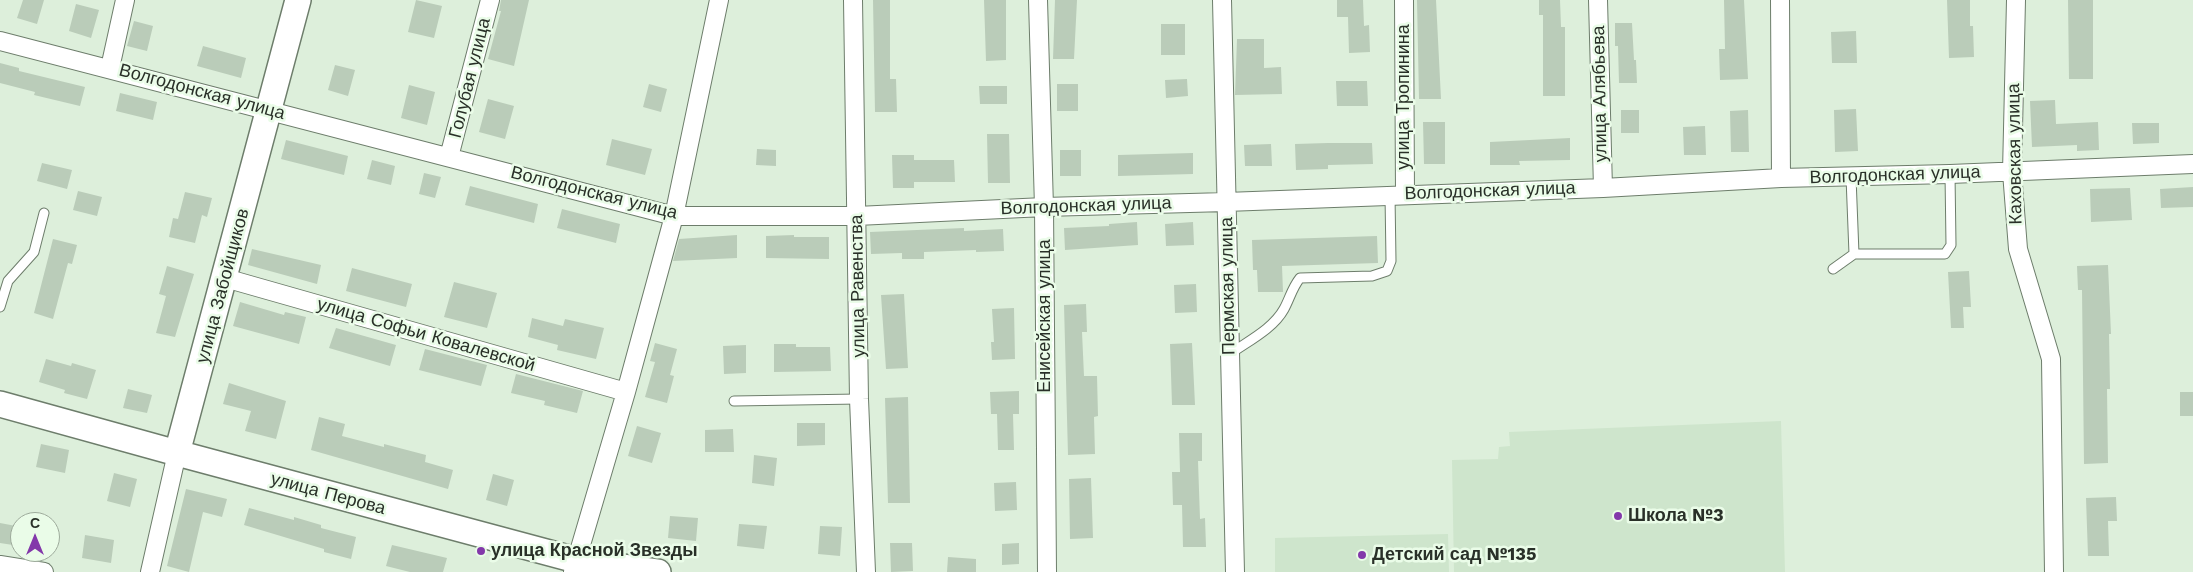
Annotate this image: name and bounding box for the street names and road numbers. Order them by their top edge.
street label: Голубая улица [445,16,495,140]
street label: улица Тропинина [1393,24,1415,170]
street label: улица Алябьева [1588,25,1612,163]
street label: Волгодонская улица [117,59,287,125]
street label: Каховская улица [2003,83,2027,225]
street label: Волгодонская улица [1809,161,1981,189]
street label: Волгодонская улица [508,162,680,224]
street label: Волгодонская улица [1404,177,1576,205]
street label: Волгодонская улица [1000,192,1172,220]
street label: улица Забойщиков [192,206,254,366]
street label: улица Равенства [846,214,870,358]
street label: Пермская улица [1216,217,1240,355]
street label: Енисейская улица [1034,239,1056,393]
street label: улица Софьи Ковалевской [314,293,538,377]
street label: улица Перова [268,468,388,520]

